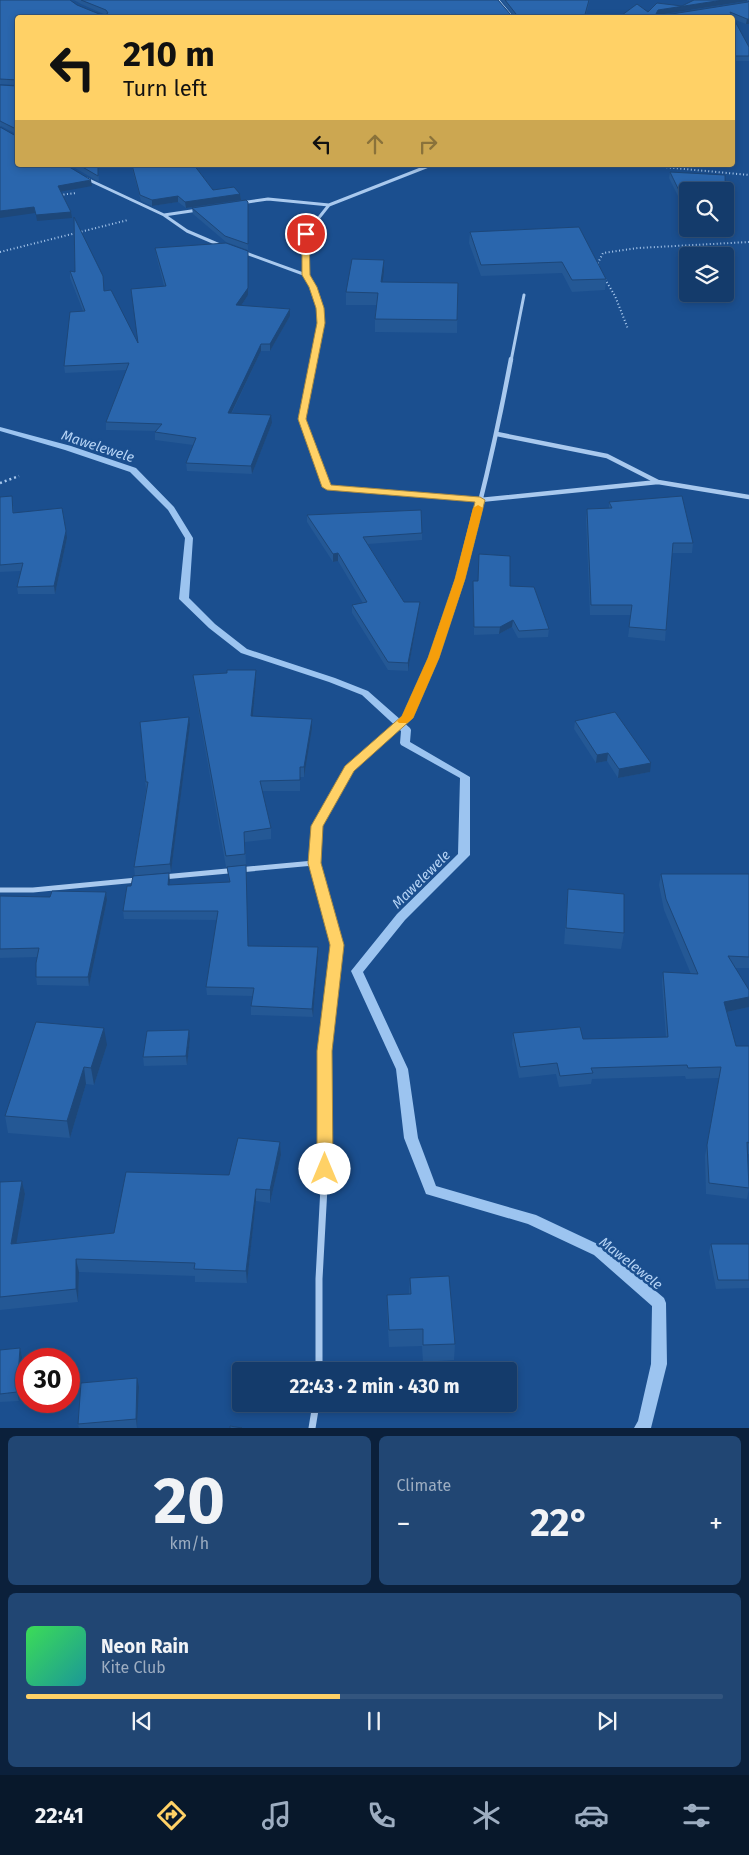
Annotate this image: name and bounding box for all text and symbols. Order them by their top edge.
text: 210 m [123,33,215,75]
icon: left [40,35,105,100]
text: Turn left [123,75,207,102]
icon: left [308,130,336,158]
icon: ahead [361,130,389,158]
icon: right [414,130,442,158]
map controls [679,182,734,302]
button: search [679,182,734,237]
pin [285,213,327,255]
icon: arrive [292,220,320,248]
button: layers [679,247,734,302]
water label: Mawelewele [59,427,136,466]
water label: Mawelewele [389,847,454,912]
position arrow [298,1142,350,1194]
water label: Mawelewele [596,1233,666,1293]
speed limit sign: 30 [15,1348,80,1413]
text: 22:43 · 2 min · 430 m [289,1375,460,1398]
text: 20 [153,1462,225,1540]
text: Climate [397,1476,451,1495]
text: 22° [530,1500,589,1546]
text: − [397,1507,411,1540]
text: + [709,1507,723,1540]
text: km/h [169,1534,209,1553]
text: Neon Rain [101,1635,189,1658]
text: Kite Club [101,1658,166,1677]
icon: previous [128,1707,156,1735]
icon: pause [360,1707,388,1735]
icon: next [593,1707,621,1735]
icon: directions [154,1798,189,1833]
icon: music [259,1798,294,1833]
icon: phone [364,1798,399,1833]
icon: climate [469,1798,504,1833]
icon: car [574,1798,609,1833]
icon: filters [679,1798,714,1833]
text: 22:41 [35,1802,84,1829]

